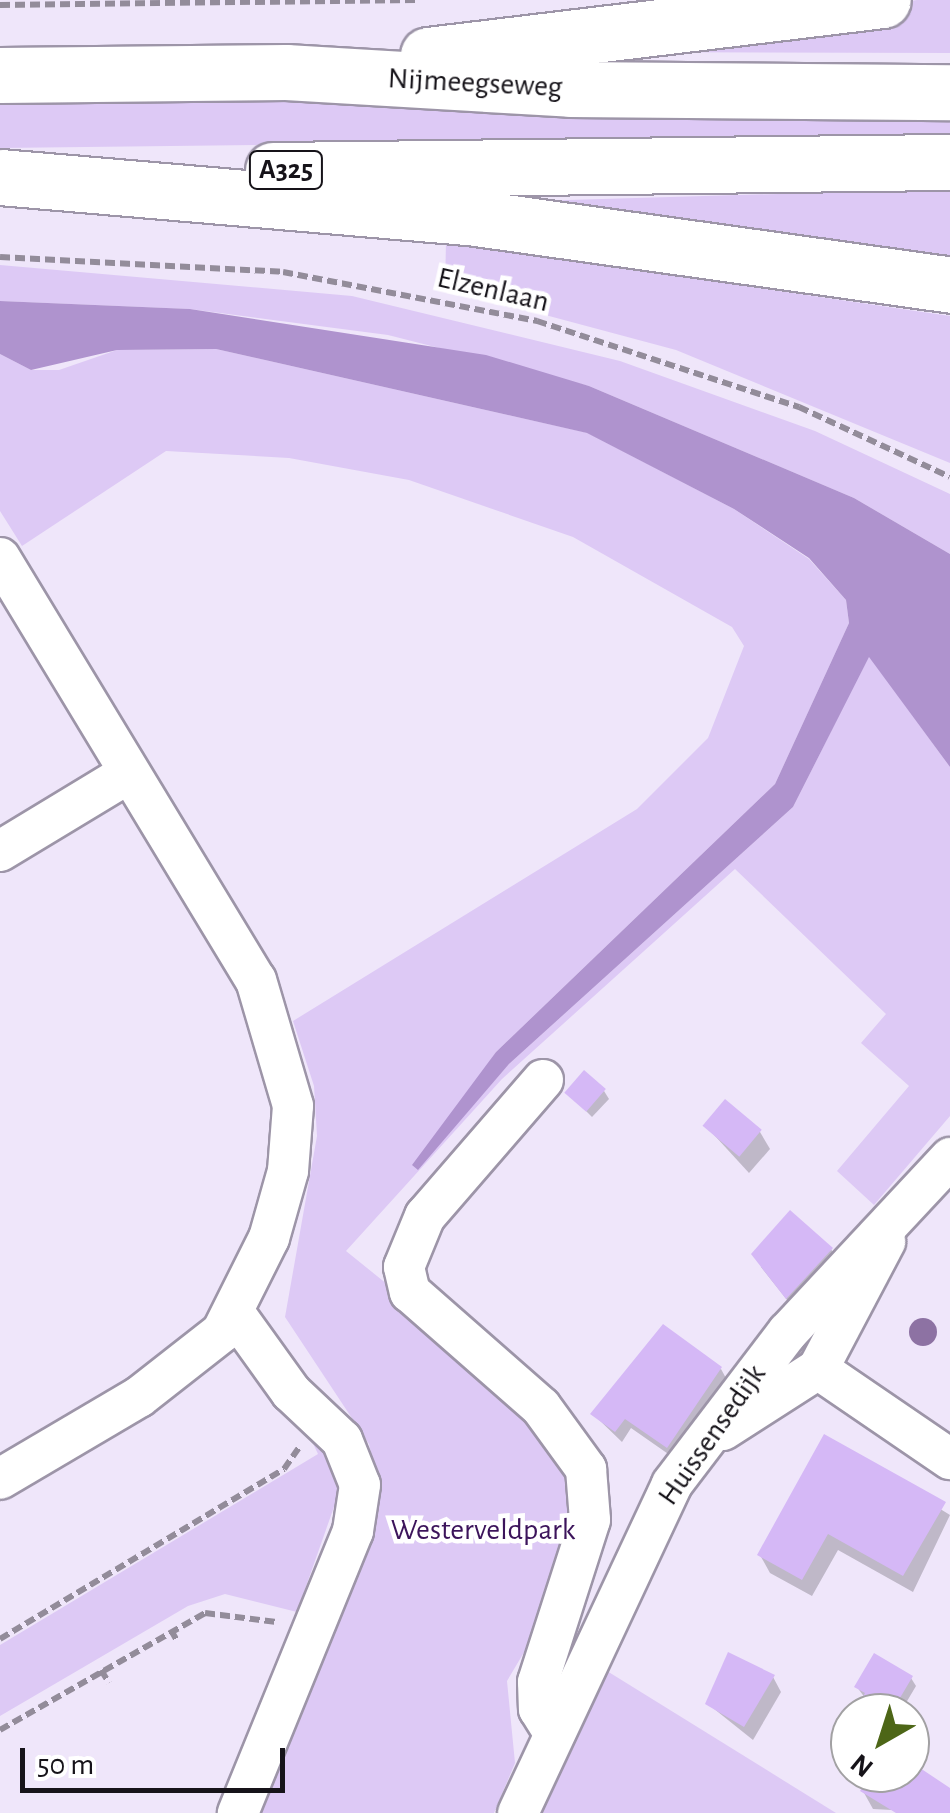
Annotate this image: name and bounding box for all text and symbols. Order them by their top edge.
street label: Nijmeegseweg [387,60,563,106]
road number: A325 [248,147,324,193]
street label: Elzenlaan [434,260,552,320]
street label: Huissensedijk [650,1358,774,1512]
park label: Westerveldpark [391,1512,575,1548]
north arrow [830,1693,930,1793]
scale bar [25,1728,290,1790]
text: N [846,1748,879,1782]
text: 50 m [37,1750,94,1780]

